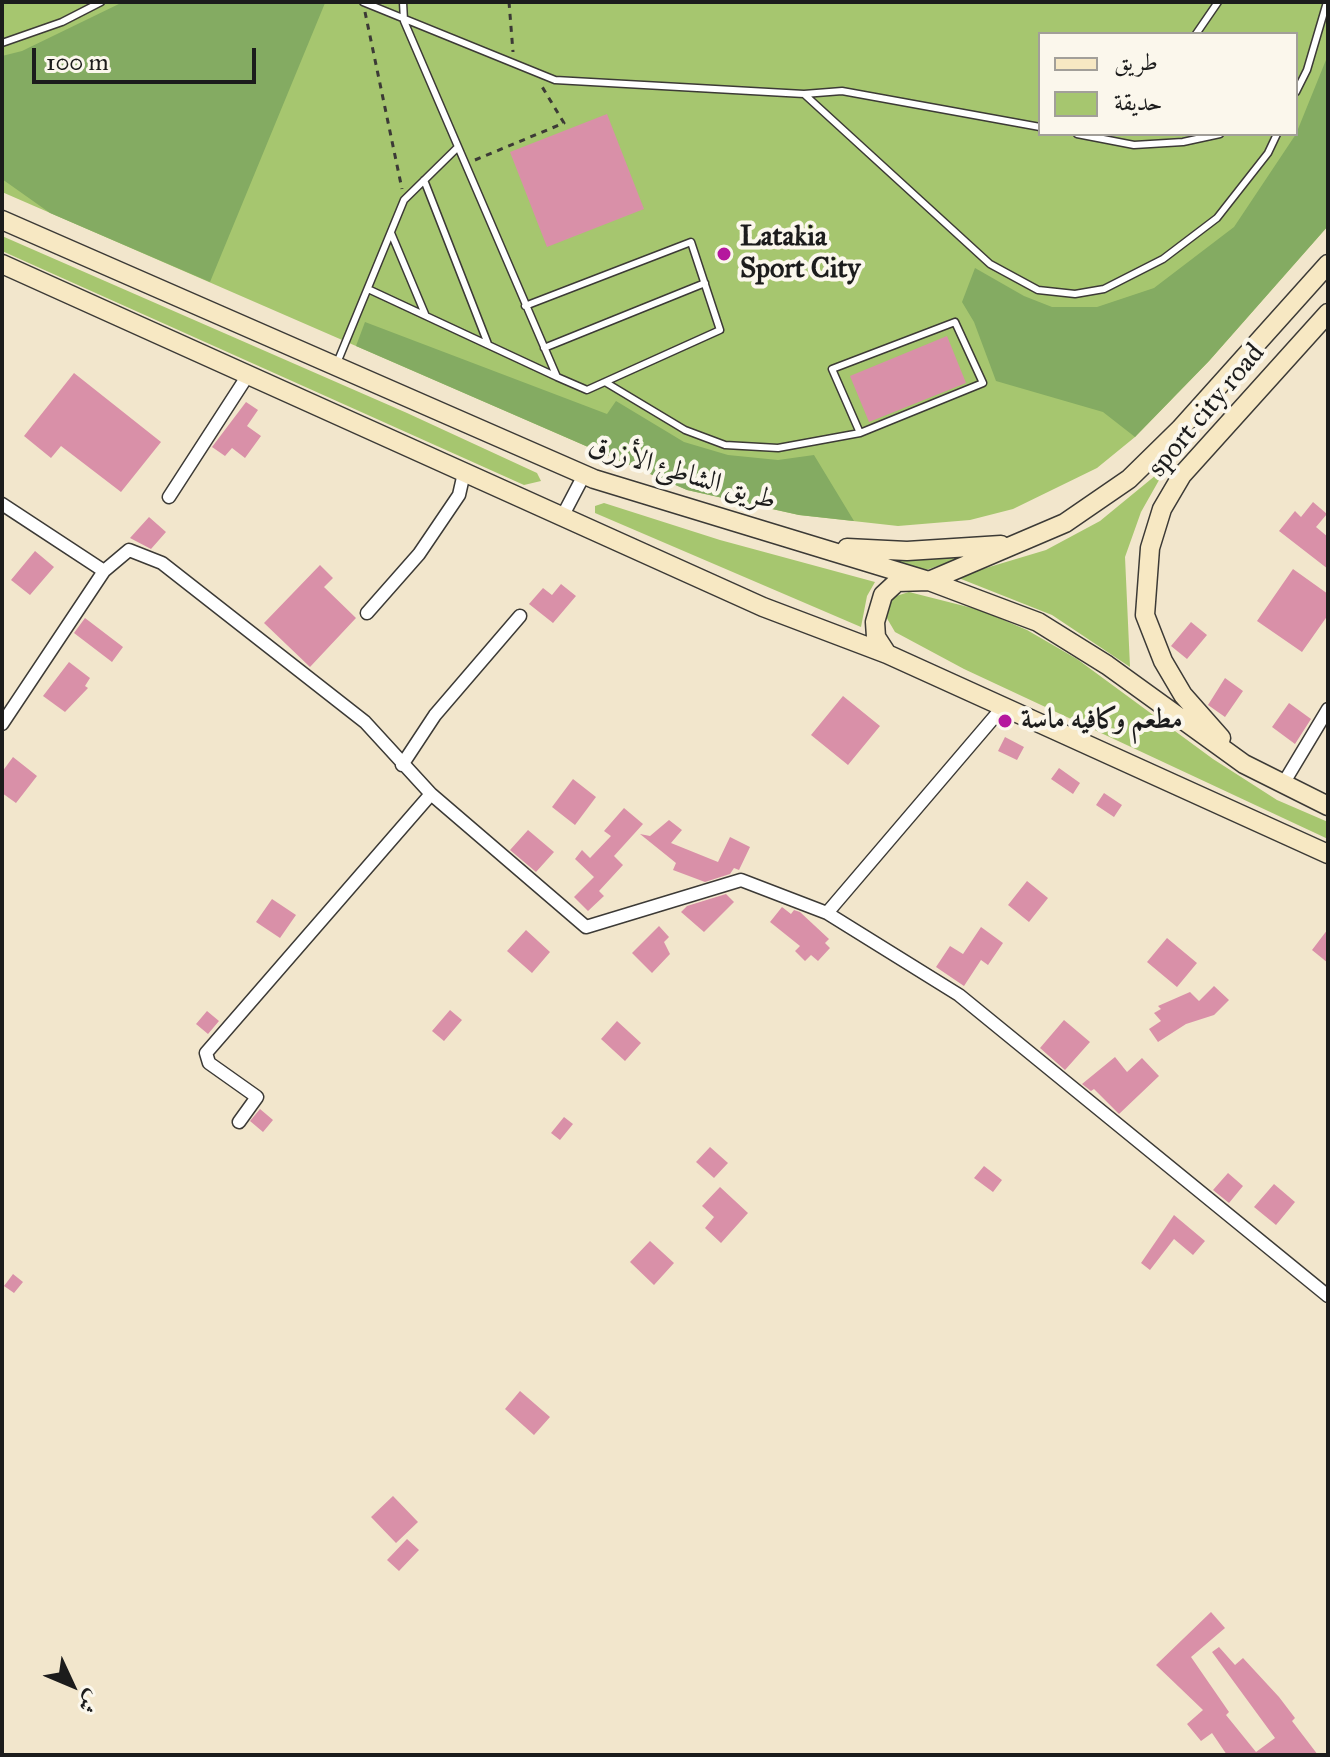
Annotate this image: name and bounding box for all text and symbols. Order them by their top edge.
scale bar [36,32,260,82]
legend [1038,32,1298,136]
text: 100 m [46,47,109,77]
text: طريق [1114,47,1158,77]
text: حديقة [1114,87,1163,117]
place label: Latakia Sport City [740,221,860,287]
marker: Latakia Sport City [715,245,733,263]
street label: sport city road [1141,337,1273,485]
street label: طريق الشاطئ الأزرق [584,430,780,518]
place label: مطعم وكافيه ماسة [1021,704,1183,738]
marker: مطعم وكافيه ماسة [996,712,1014,730]
north arrow [32,1645,112,1725]
text: ش [72,1685,107,1719]

